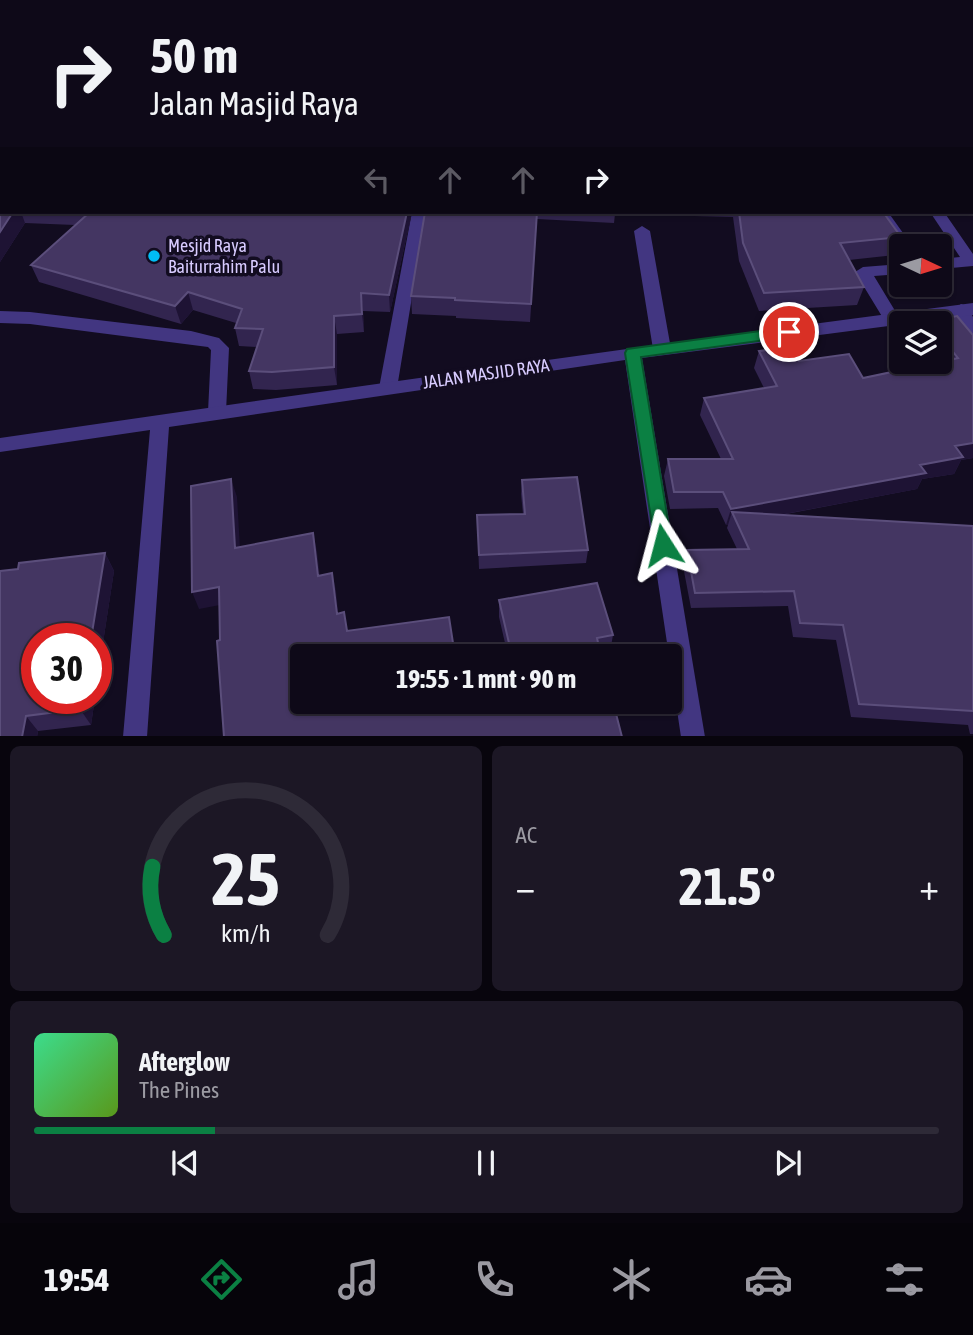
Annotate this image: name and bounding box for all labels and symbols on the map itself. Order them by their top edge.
north arrow [889,234,952,298]
place label: Mesjid Raya Baiturrahim Palu [168,235,280,277]
marker: Mesjid Raya Baiturrahim Palu [146,248,162,264]
pin [759,302,819,362]
street label: JALAN MASJID RAYA [421,354,551,393]
position arrow [626,508,700,582]
speed limit sign: 30 [21,623,112,714]

